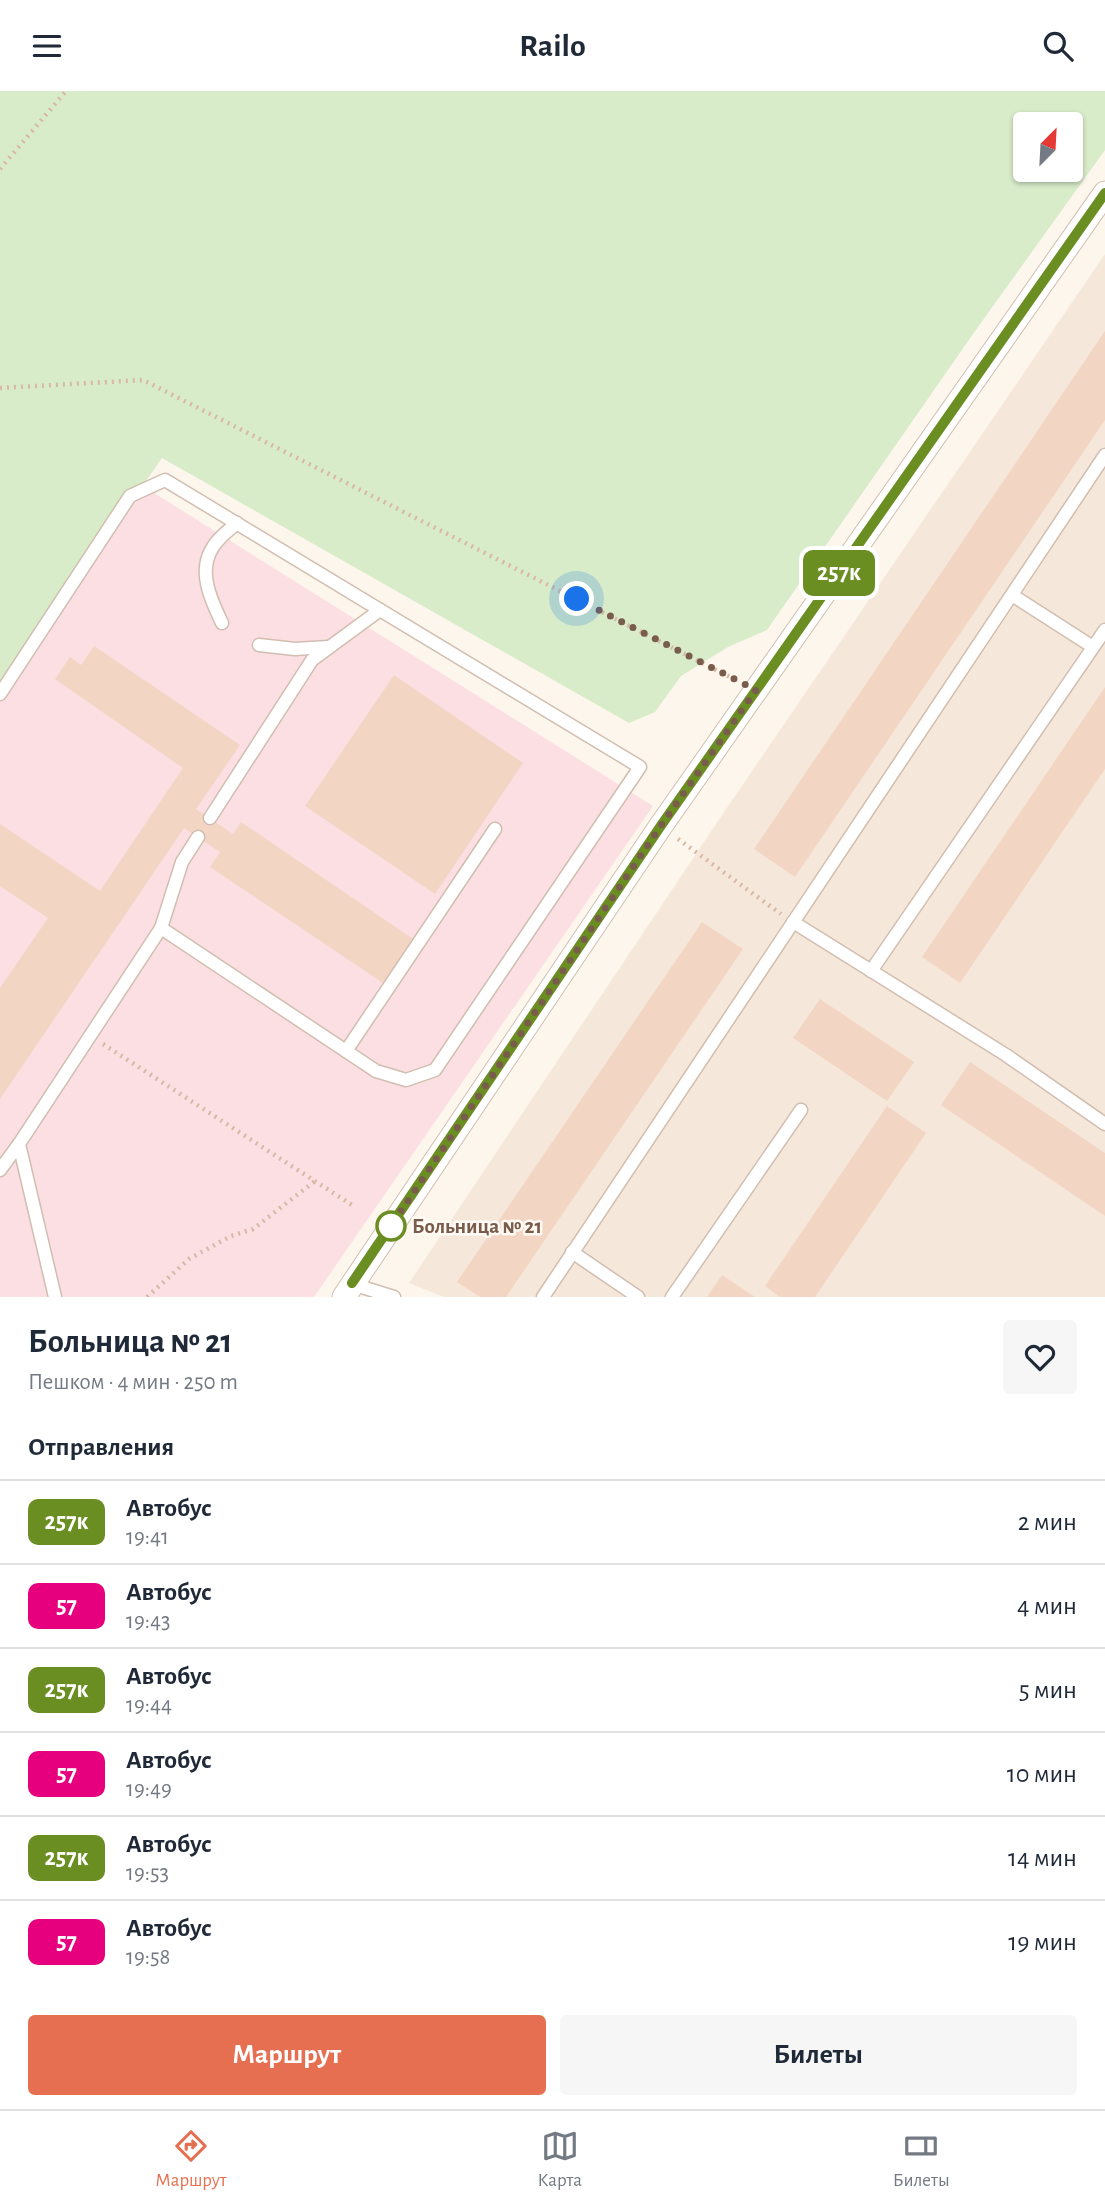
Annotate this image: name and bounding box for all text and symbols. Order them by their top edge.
icon: menu [28,27,66,65]
icon: search [1039,27,1077,65]
text: Railo [519,30,586,62]
north arrow [1013,112,1083,182]
map controls [1013,112,1083,182]
line badge: 257к [790,550,888,596]
text: 257к [817,561,861,585]
your location [559,581,594,616]
marker: Больница № 21 [376,1211,406,1241]
place label: Больница № 21 [412,1216,542,1237]
button: heart [1003,1320,1077,1394]
text: Больница № 21 [28,1326,232,1359]
text: Пешком · 4 мин · 250 m [28,1371,238,1394]
text: Отправления [28,1434,174,1460]
text: Автобус [126,1495,212,1521]
text: 2 мин [1018,1509,1077,1535]
text: 257к [45,1510,88,1534]
text: 19:41 [126,1526,169,1549]
text: Автобус [126,1579,212,1605]
text: 4 мин [1017,1593,1077,1619]
text: 57 [56,1594,77,1618]
text: 19:43 [126,1610,171,1633]
text: Автобус [126,1663,212,1689]
text: 5 мин [1019,1677,1077,1703]
text: 257к [45,1678,88,1702]
text: 19:44 [126,1694,172,1717]
text: Автобус [126,1747,212,1773]
text: 10 мин [1007,1761,1077,1787]
text: 57 [56,1762,77,1786]
text: 19:49 [126,1778,172,1801]
text: Автобус [126,1831,212,1857]
text: 14 мин [1008,1845,1077,1871]
text: 257к [45,1846,88,1870]
text: 19:53 [126,1862,169,1885]
text: Автобус [126,1915,212,1941]
text: 19 мин [1008,1929,1077,1955]
text: 57 [56,1930,77,1954]
text: 19:58 [126,1946,171,1969]
button: Маршрут [28,2015,546,2095]
button: Билеты [560,2015,1077,2095]
tab: Маршрут [155,2127,227,2192]
tab: Карта [537,2127,582,2192]
tab: Билеты [893,2127,950,2192]

